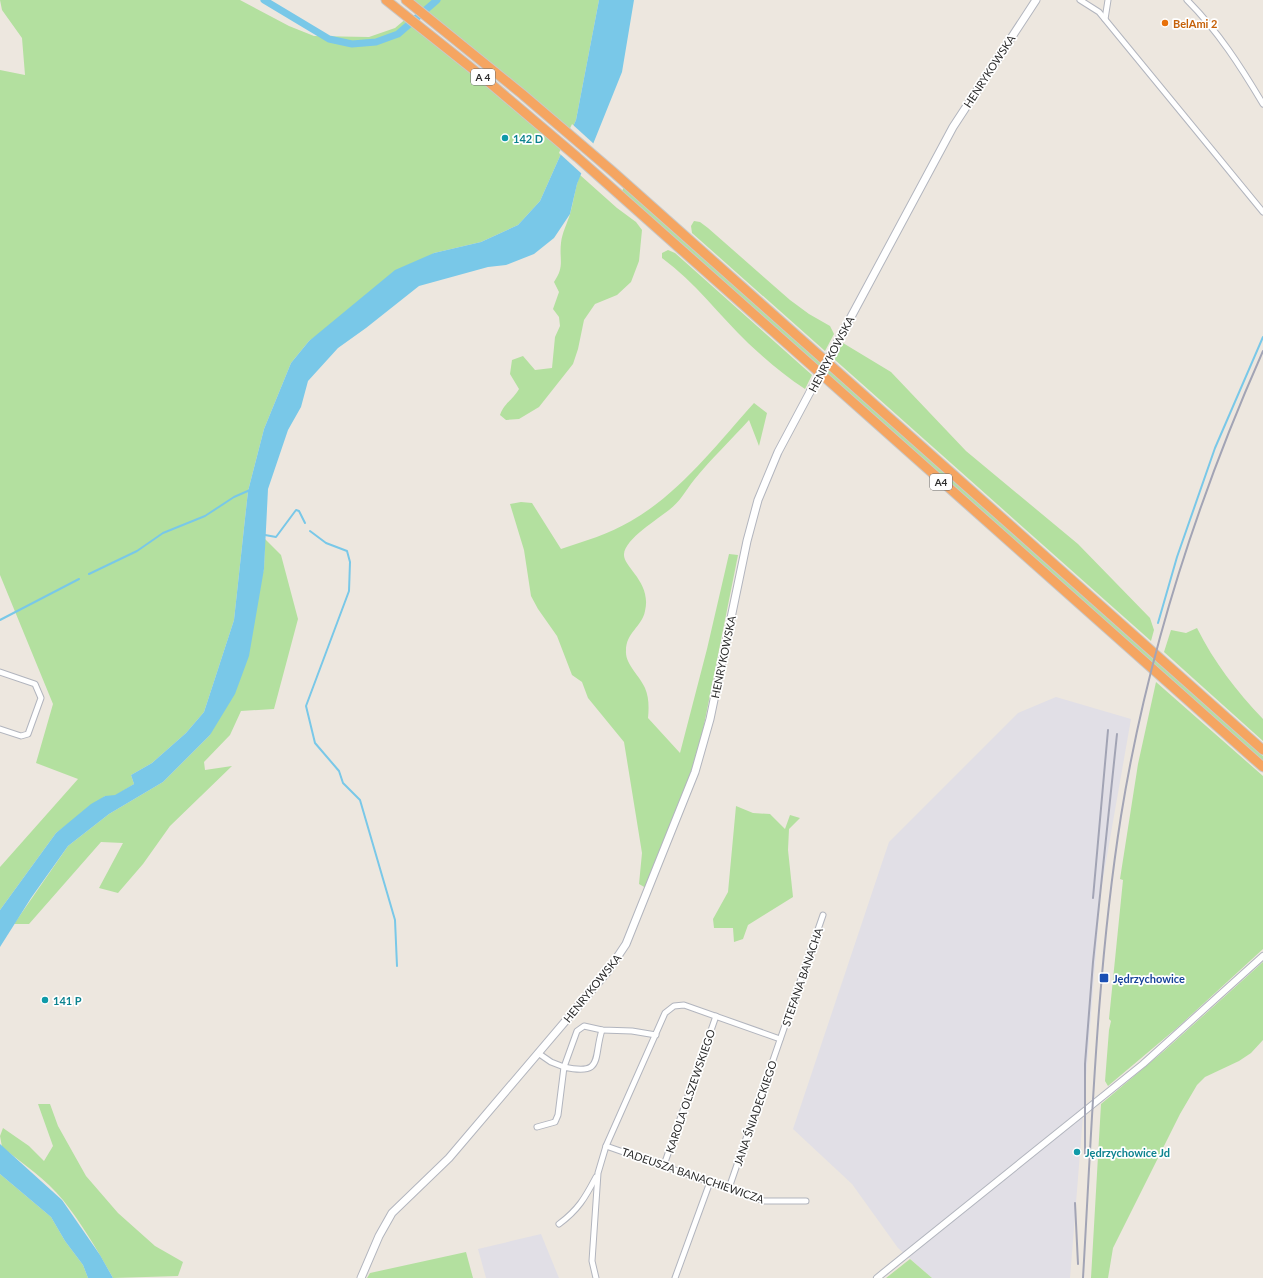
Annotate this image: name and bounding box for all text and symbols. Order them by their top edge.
place label: BelAmi 2 [1173,17,1217,30]
marker: BelAmi 2 [1160,18,1170,28]
street label: HENRYKOWSKA [961,32,1018,110]
road number: A 4 [471,69,495,85]
place label: 142 D [513,132,543,145]
marker: 142 D [500,133,510,143]
street label: HENRYKOWSKA [806,313,857,394]
road number: A4 [930,474,952,490]
street label: HENRYKOWSKA [708,614,738,700]
street label: STEFANA BANACHA [779,925,825,1028]
street label: HENRYKOWSKA [560,951,624,1025]
marker: Jędrzychowice [1098,972,1110,984]
place label: Jędrzychowice [1113,972,1185,985]
place label: 141 P [53,994,82,1007]
marker: 141 P [40,995,50,1005]
street label: KAROLA OLSZEWSKIEGO [663,1027,717,1155]
street label: JANA ŚNIADECKIEGO [731,1058,779,1167]
street label: TADEUSZA BANACHIEWICZA [620,1144,766,1206]
place label: Jędrzychowice Jd [1085,1146,1170,1159]
marker: Jędrzychowice Jd [1072,1147,1082,1157]

